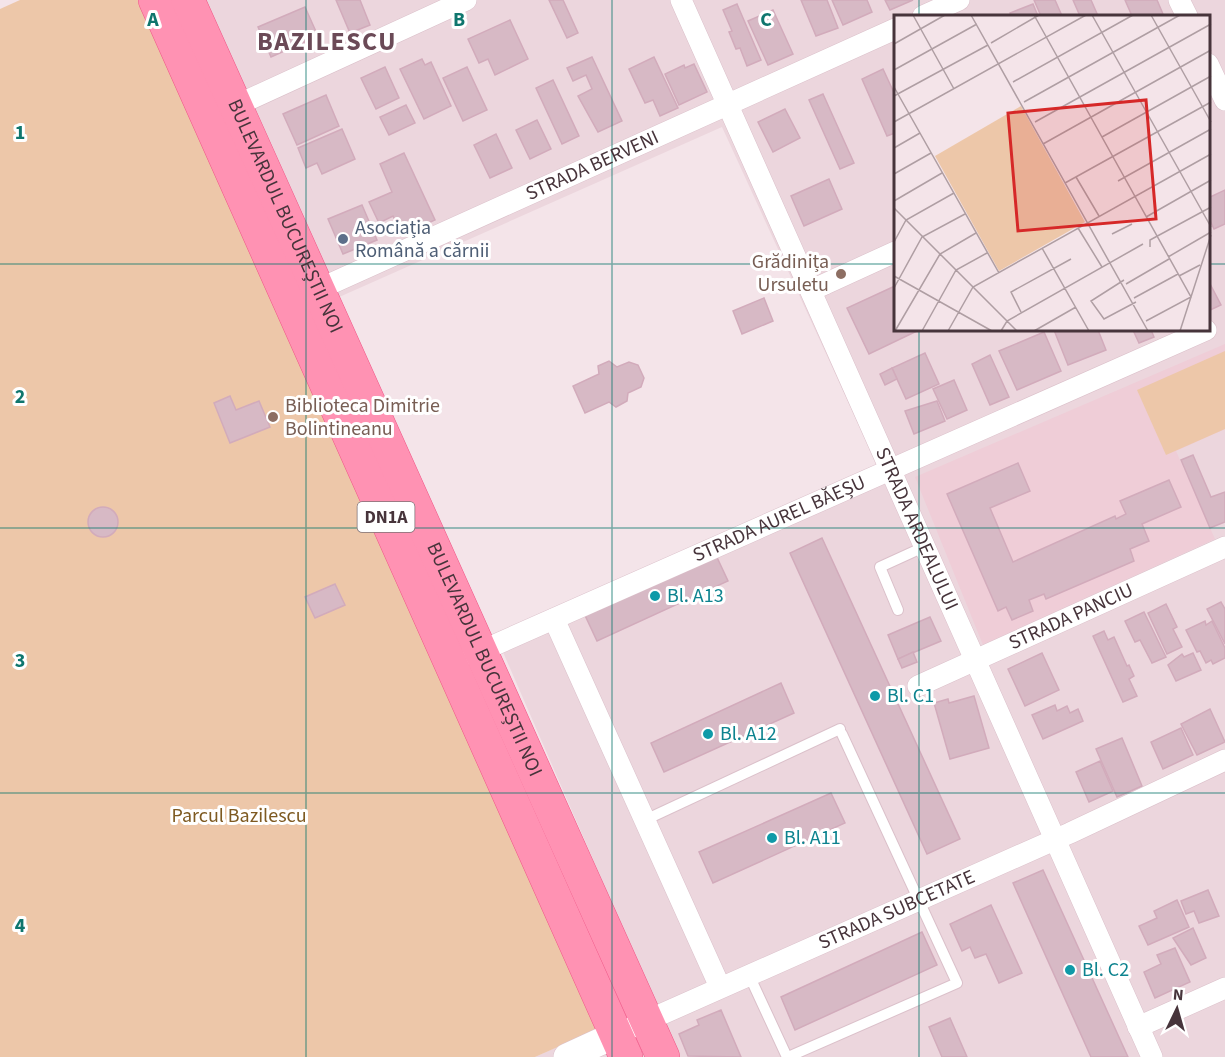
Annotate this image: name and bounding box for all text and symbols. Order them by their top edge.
text: A [146,6,159,34]
text: B [453,6,465,34]
text: C [760,6,772,34]
inset map [894,15,1210,332]
district label: BAZILESCU [257,23,397,60]
street label: BULEVARDUL BUCUREȘTII NOI [220,95,350,338]
text: 1 [15,119,25,147]
street label: STRADA BERVENI [521,123,663,208]
place label: Asociația Română a cărnii [355,214,490,265]
marker: Asociația Română a cărnii [336,232,350,246]
place label: Grădinița Ursuletu [752,248,829,299]
marker: Grădinița Ursuletu [834,267,848,281]
text: 2 [15,383,25,411]
place label: Biblioteca Dimitrie Bolintineanu [285,392,440,443]
marker: Biblioteca Dimitrie Bolintineanu [266,410,280,424]
street label: STRADA ARDEALULUI [868,443,965,615]
street label: STRADA AUREL BĂEȘU [688,468,870,569]
road number: DN1A [358,502,414,532]
street label: BULEVARDUL BUCUREȘTII NOI [420,538,549,781]
street label: STRADA PANCIU [1004,576,1138,657]
place label: Bl. A13 [667,582,724,610]
marker: Bl. A13 [648,589,662,603]
text: 3 [15,647,25,675]
place label: Bl. C1 [887,682,934,710]
marker: Bl. C1 [868,689,882,703]
place label: Bl. A12 [720,720,777,748]
marker: Bl. A12 [701,727,715,741]
park label: Parcul Bazilescu [171,802,307,830]
place label: Bl. A11 [784,824,841,852]
marker: Bl. A11 [765,831,779,845]
street label: STRADA SUBCETATE [814,863,979,957]
text: 4 [15,912,26,940]
place label: Bl. C2 [1082,956,1129,984]
marker: Bl. C2 [1063,963,1077,977]
north arrow [1147,979,1207,1039]
text: N [1172,984,1184,1006]

